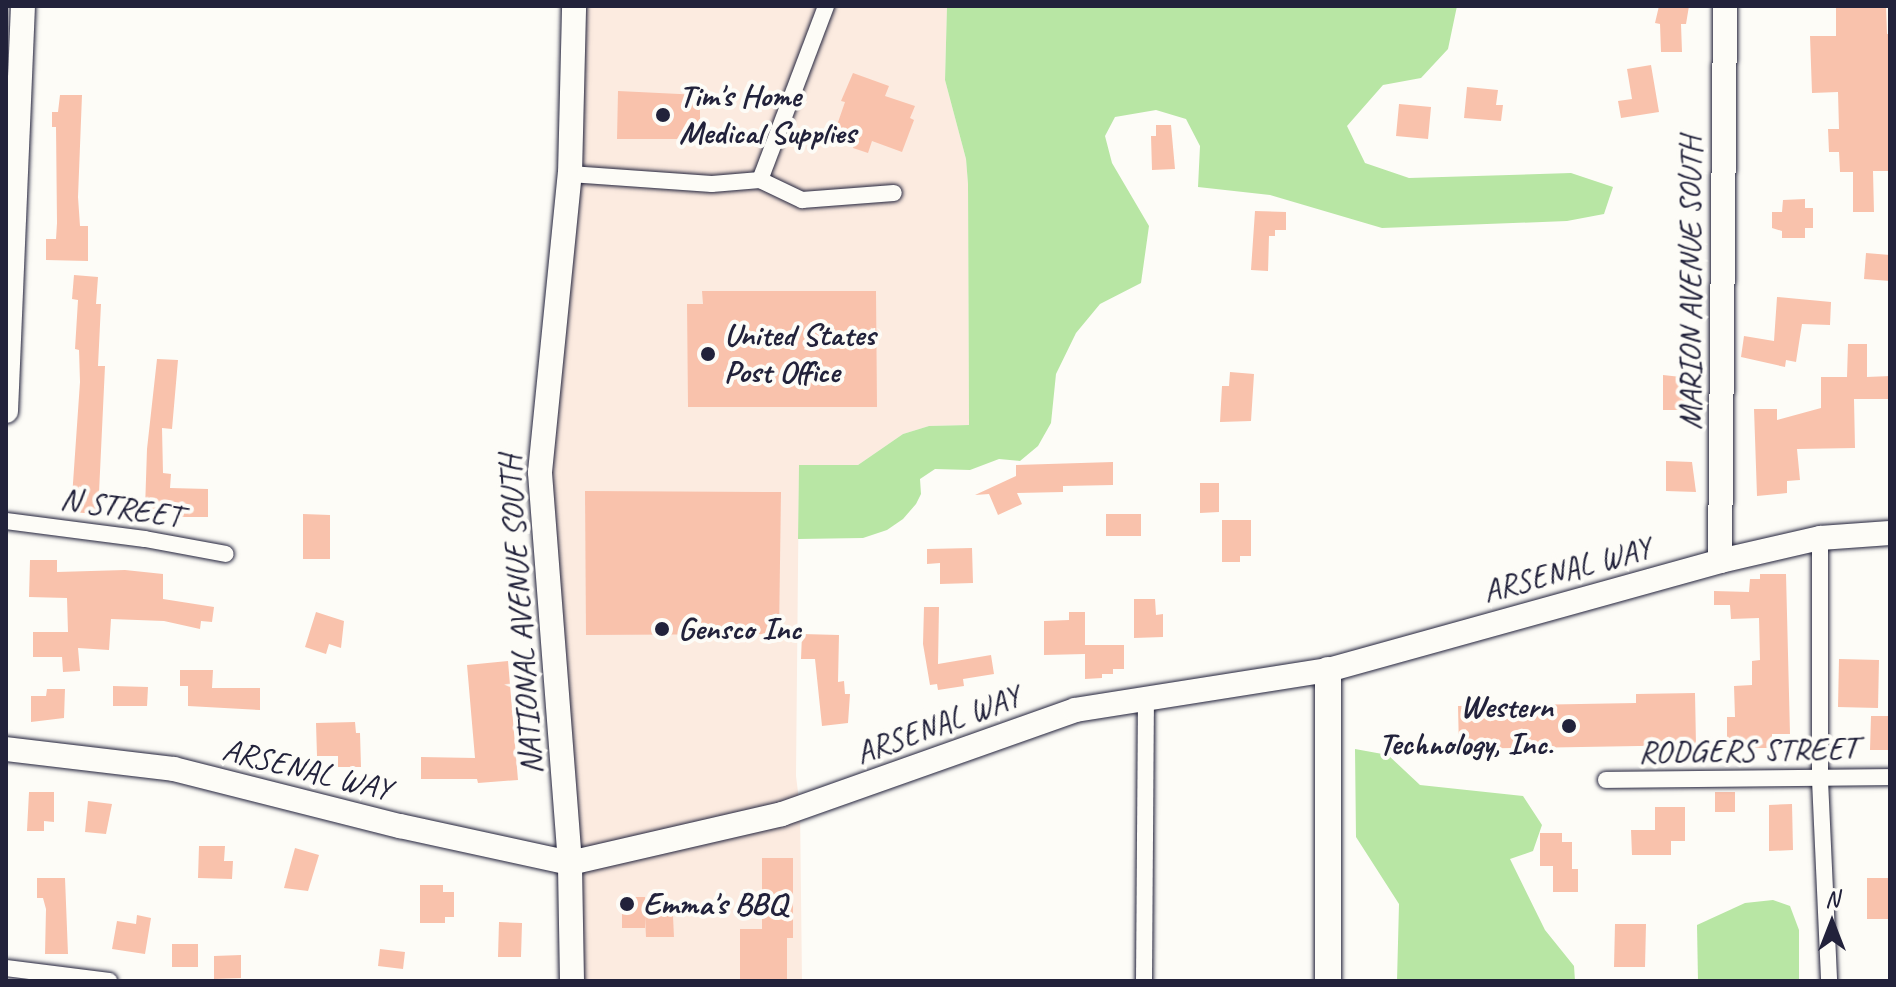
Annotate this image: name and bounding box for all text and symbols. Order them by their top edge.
place label: Tim's Home Medical Supplies [679,78,856,153]
marker: Tim's Home Medical Supplies [654,106,672,124]
street label: MARION AVENUE SOUTH [1672,135,1710,431]
place label: United States Post Office [724,317,876,392]
marker: United States Post Office [699,345,717,363]
street label: NATIONAL AVENUE SOUTH [491,455,551,775]
street label: N STREET [58,480,184,536]
street label: ARSENAL WAY [1478,529,1656,611]
place label: Gensco Inc [678,610,801,648]
marker: Gensco Inc [653,620,671,638]
street label: ARSENAL WAY [850,677,1026,773]
place label: Western Technology, Inc. [1379,689,1553,764]
marker: Western Technology, Inc. [1560,717,1578,735]
street label: ARSENAL WAY [218,730,396,810]
street label: RODGERS STREET [1638,730,1858,772]
north arrow [1792,883,1872,963]
place label: Emma's BBQ [643,885,785,923]
text: N [1825,885,1839,913]
marker: Emma's BBQ [618,895,636,913]

